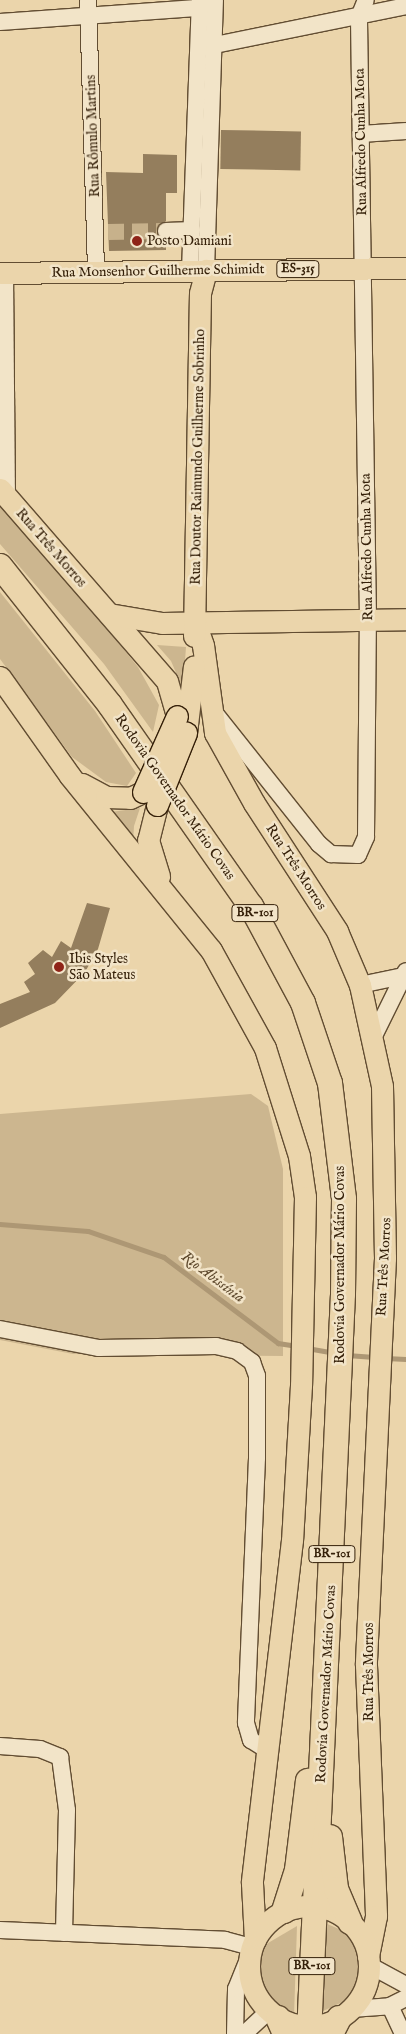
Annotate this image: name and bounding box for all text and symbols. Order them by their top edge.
street label: Rua Alfredo Cunha Mota [351,68,371,216]
street label: Rua Rômulo Martins [82,74,104,198]
place label: Posto Damiani [147,233,232,249]
marker: Posto Damiani [131,235,143,247]
road number: ES-315 [276,260,320,278]
street label: Rua Monsenhor Guilherme Schimidt [51,261,265,281]
street label: Rua Doutor Raimundo Guilherme Sobrinho [187,329,209,585]
street label: Rua Alfredo Cunha Mota [357,473,377,621]
street label: Rua Três Morros [12,505,90,591]
street label: Rodovia Governador Mário Covas [111,711,239,883]
street label: Rua Três Morros [262,821,330,913]
road number: BR-101 [231,904,279,922]
place label: Ibis Styles São Mateus [69,951,135,984]
marker: Ibis Styles São Mateus [53,961,65,973]
street label: Rodovia Governador Mário Covas [332,1166,348,1364]
street label: Rua Três Morros [373,1217,395,1317]
water label: Rio Abissínia [178,1247,248,1307]
road number: BR-101 [308,1545,356,1564]
street label: Rodovia Governador Mário Covas [312,1585,340,1783]
street label: Rua Três Morros [361,1623,377,1721]
road number: BR-101 [288,1956,336,1975]

